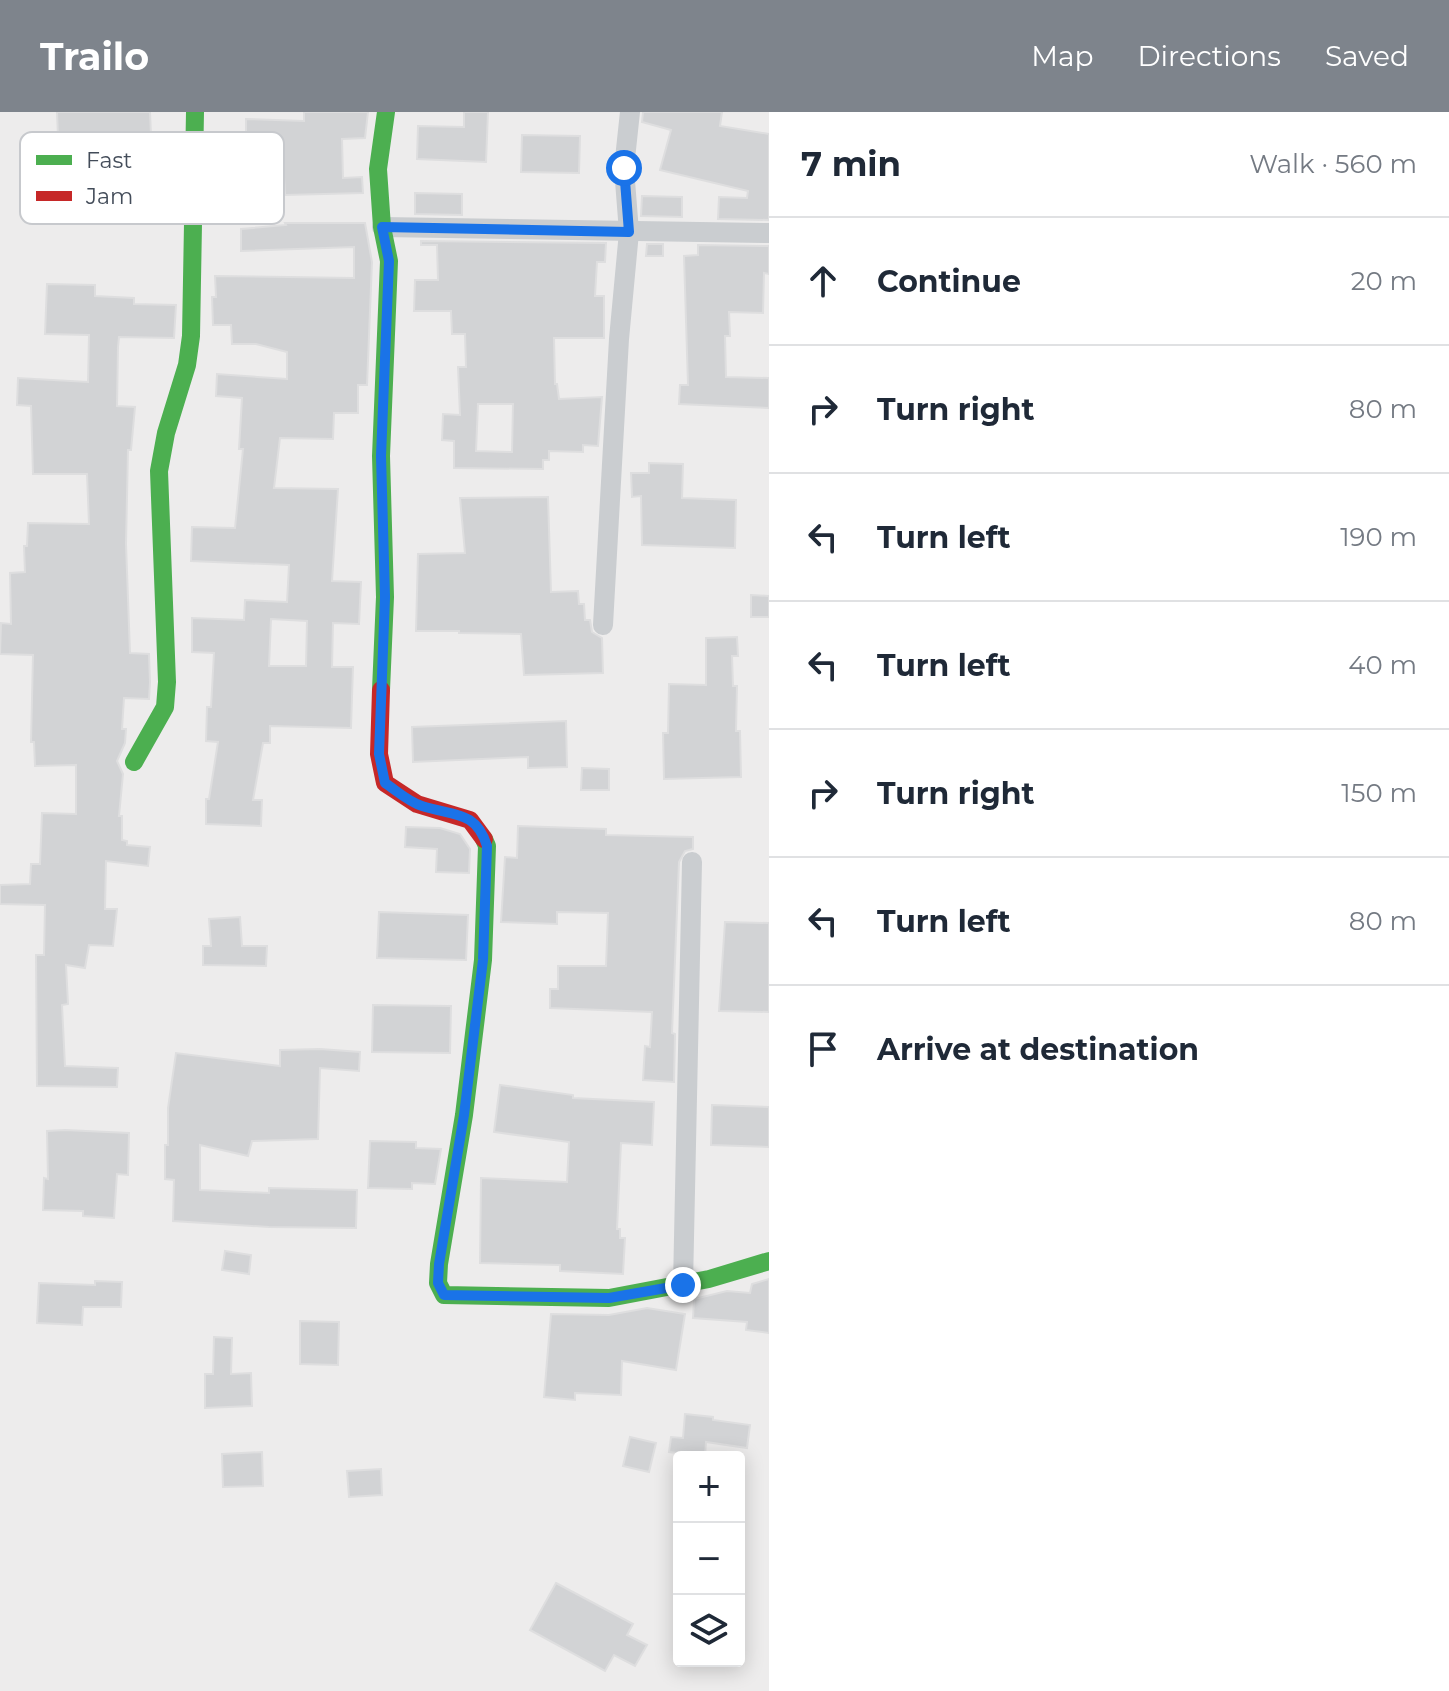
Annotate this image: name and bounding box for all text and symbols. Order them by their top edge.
text: Trailo [40,33,149,80]
text: Map [1031,39,1093,73]
text: Directions [1137,39,1281,73]
text: Saved [1325,39,1409,73]
legend [20,132,284,224]
text: 7 min [801,143,901,185]
text: Fast [86,147,132,174]
text: Walk · 560 m [1249,148,1417,180]
route start [606,150,642,186]
text: Jam [85,183,133,210]
icon: ahead [801,259,845,303]
text: Continue [877,263,1021,300]
text: 20 m [1351,265,1417,297]
icon: right [801,387,845,431]
text: Turn right [877,391,1034,428]
text: 80 m [1349,393,1417,425]
icon: left [801,515,845,559]
text: Turn left [877,519,1010,556]
text: 190 m [1340,521,1417,553]
icon: left [801,643,845,687]
text: Turn left [877,647,1010,684]
text: 40 m [1348,649,1417,681]
icon: right [801,771,845,815]
text: Turn right [877,775,1034,812]
text: 150 m [1341,777,1417,809]
icon: left [801,899,845,943]
text: Turn left [877,903,1010,940]
text: 80 m [1349,905,1417,937]
icon: arrive [801,1027,845,1071]
text: Arrive at destination [877,1031,1199,1068]
route end [665,1267,701,1303]
map controls [673,1451,745,1667]
button: + [673,1451,745,1523]
button: − [673,1523,745,1595]
button: layers [673,1595,745,1667]

